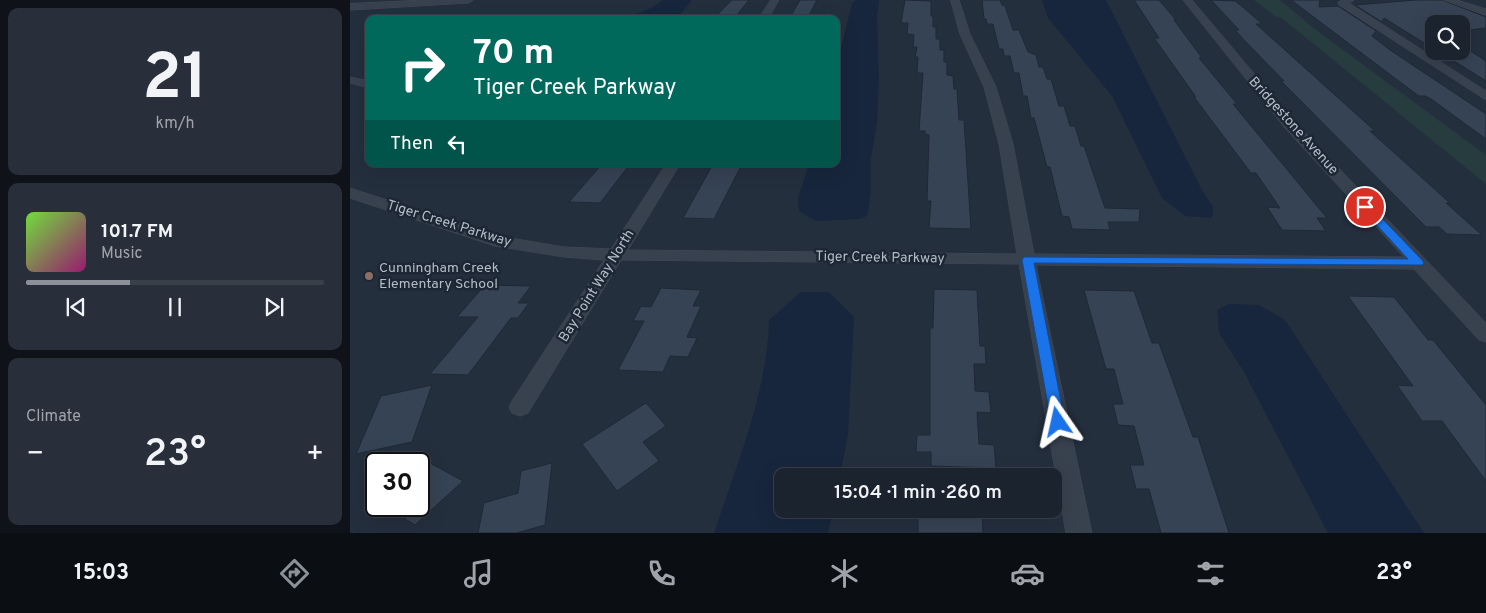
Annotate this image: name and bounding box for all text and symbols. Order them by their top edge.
map controls [1425,15,1470,60]
button: search [1425,15,1470,60]
text: 70 m [473,32,554,76]
icon: right [390,35,455,100]
text: 21 [142,40,208,122]
street label: Bridgestone Avenue [1245,74,1341,178]
text: Tiger Creek Parkway [473,75,676,102]
text: km/h [156,114,194,134]
icon: left [443,130,471,158]
text: Then [390,132,433,156]
pin [1344,186,1386,228]
icon: arrive [1351,193,1379,221]
street label: Tiger Creek Parkway [385,197,513,251]
text: 101.7 FM [101,220,173,244]
street label: Bay Point Way North [556,227,638,345]
text: Music [101,244,142,264]
street label: Tiger Creek Parkway [815,248,945,268]
place label: Cunningham Creek Elementary School [379,260,499,293]
marker: Cunningham Creek Elementary School [363,270,375,282]
icon: previous [62,293,90,321]
icon: pause [161,293,189,321]
icon: next [260,293,288,321]
position arrow [1031,395,1083,447]
text: Climate [26,407,81,427]
text: 23° [144,431,206,480]
text: − [26,437,44,473]
text: + [306,437,324,473]
speed limit sign: 30 [365,452,430,517]
text: 15:04 · 1 min · 260 m [834,481,1002,505]
icon: directions [277,556,312,591]
icon: music [461,556,496,591]
icon: phone [644,556,679,591]
icon: climate [827,556,862,591]
icon: car [1010,556,1045,591]
icon: filters [1193,556,1228,591]
text: 15:03 [74,560,129,587]
text: 23° [1376,560,1412,587]

